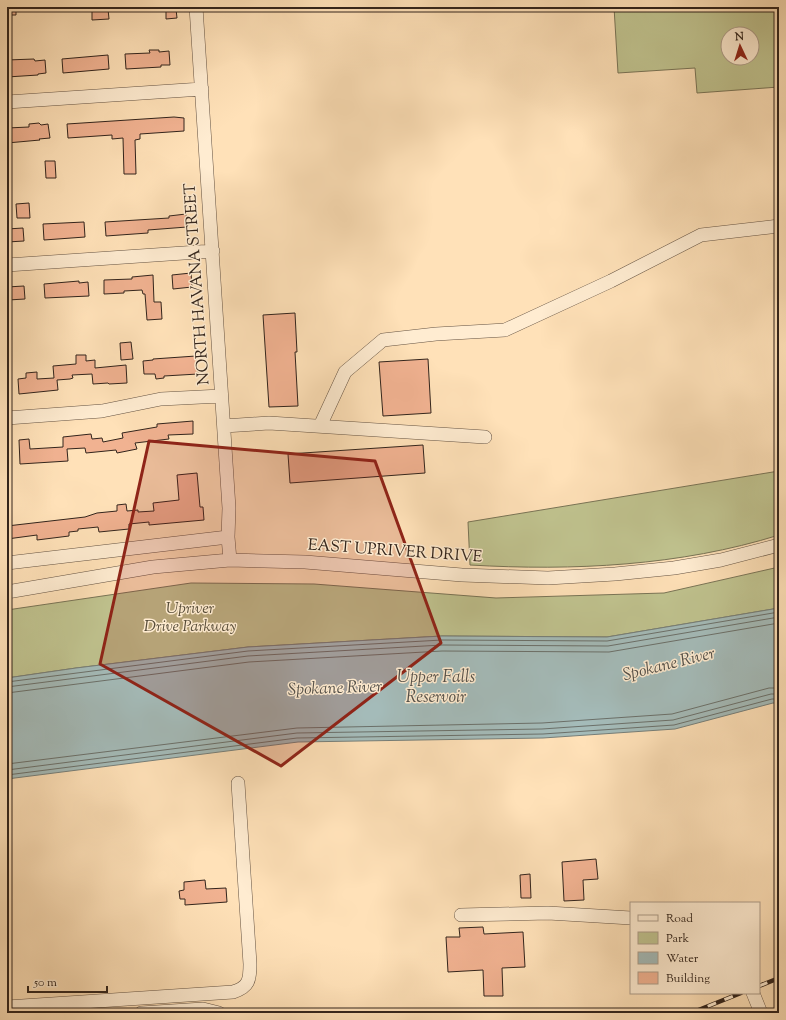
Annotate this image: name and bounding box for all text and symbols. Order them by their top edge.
north arrow [720,26,760,66]
text: N [733,29,745,45]
street label: NORTH HAVANA STREET [179,182,217,386]
street label: EAST UPRIVER DRIVE [307,534,483,570]
park label: Upriver Drive Parkway [144,598,237,639]
water label: Spokane River [620,642,718,688]
water label: Upper Falls Reservoir [397,666,476,710]
water label: Spokane River [287,675,383,703]
legend [630,902,760,994]
text: Road [666,910,693,928]
text: Park [666,930,689,948]
text: Water [666,950,699,968]
scale bar [28,968,107,994]
text: Building [666,970,710,988]
text: 50 m [33,974,57,992]

